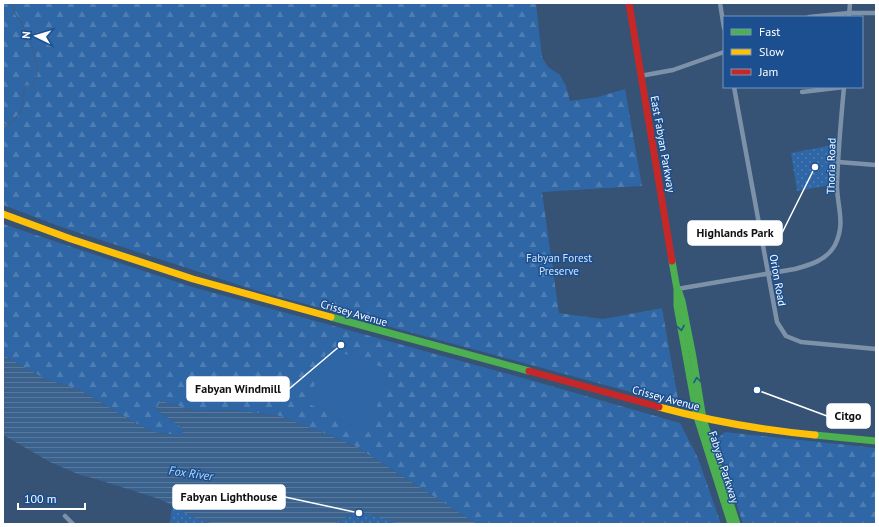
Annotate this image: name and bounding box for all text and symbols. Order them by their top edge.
north arrow [16,16,56,56]
legend [723,16,863,88]
text: Fast [759,24,780,39]
text: N [19,31,33,39]
text: Slow [759,44,784,59]
text: Jam [758,64,778,79]
street label: East Fabyan Parkway [648,95,679,194]
street label: Thoria Road [824,138,838,194]
callout: Highlands Park [688,221,782,245]
text: Highlands Park [696,225,774,240]
park label: Fabyan Forest Preserve [526,251,592,278]
street label: Orion Road [767,253,789,307]
street label: Crissey Avenue [319,297,390,329]
one-way arrow [676,325,684,331]
callout: Fabyan Windmill [187,377,289,401]
one-way arrow [693,377,702,383]
text: Fabyan Windmill [195,381,281,396]
street label: Crissey Avenue [631,382,702,414]
callout: Citgo [827,404,870,428]
text: Citgo [835,408,862,423]
street label: Fabyan Parkway [706,429,743,506]
water label: Fox River [168,462,215,484]
scale bar [18,485,85,511]
callout: Fabyan Lighthouse [173,485,285,509]
text: Fabyan Lighthouse [181,489,277,504]
text: 100 m [24,491,57,506]

